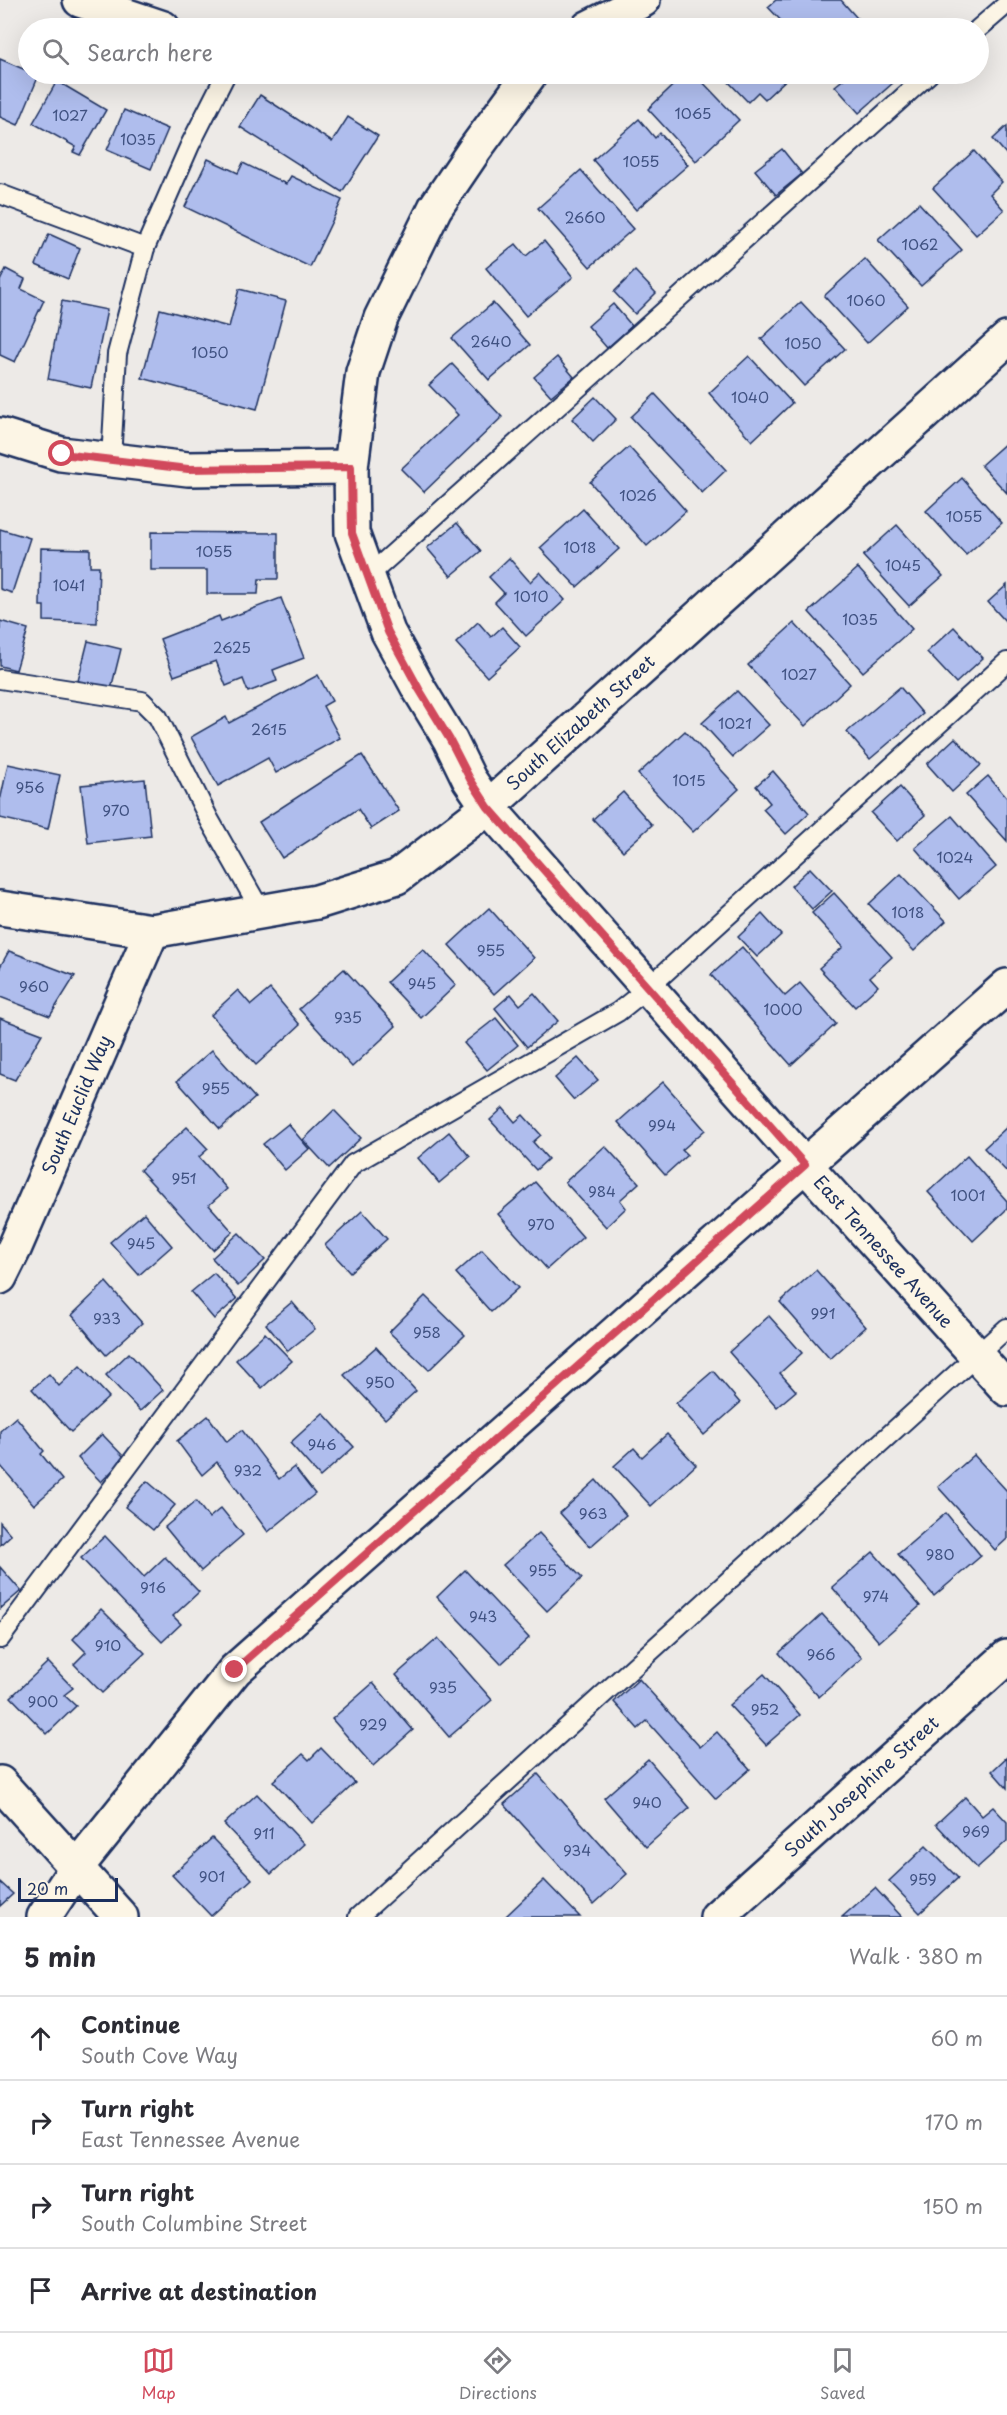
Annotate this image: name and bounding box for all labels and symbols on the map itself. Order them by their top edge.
house number: 1065 [675,101,711,124]
house number: 1027 [52,103,88,126]
house number: 1035 [120,127,156,150]
house number: 1055 [623,149,659,172]
house number: 2660 [564,205,606,228]
house number: 1062 [901,232,939,255]
house number: 1060 [847,288,885,311]
house number: 2640 [471,329,511,352]
house number: 1050 [784,331,822,354]
house number: 1050 [191,340,229,363]
house number: 1040 [731,385,769,408]
route start [48,440,74,466]
house number: 1026 [619,483,657,506]
house number: 1055 [946,504,982,527]
house number: 1018 [564,535,596,558]
house number: 1055 [196,539,232,562]
house number: 1045 [885,553,921,576]
house number: 1041 [53,573,85,596]
house number: 1010 [514,584,548,607]
house number: 1035 [842,607,878,630]
house number: 2625 [213,635,251,658]
street label: South Elizabeth Street [500,648,660,796]
house number: 1027 [781,662,817,685]
house number: 1021 [718,711,752,734]
house number: 2615 [251,717,287,740]
house number: 1015 [672,768,706,791]
house number: 956 [16,775,44,798]
house number: 970 [102,798,130,821]
house number: 1024 [937,845,973,868]
house number: 1018 [892,900,924,923]
house number: 955 [477,938,505,961]
house number: 945 [408,971,436,994]
house number: 960 [19,974,49,997]
house number: 1000 [764,997,802,1020]
house number: 935 [334,1005,362,1028]
street label: South Euclid Way [34,1030,117,1178]
house number: 955 [202,1076,230,1099]
house number: 994 [648,1113,676,1136]
house number: 951 [172,1166,196,1189]
street label: East Tennessee Avenue [808,1169,960,1333]
house number: 984 [588,1179,616,1202]
house number: 1001 [951,1183,985,1206]
house number: 970 [527,1212,555,1235]
house number: 945 [127,1231,155,1254]
house number: 991 [811,1301,835,1324]
house number: 933 [93,1306,121,1329]
house number: 958 [413,1320,441,1343]
house number: 950 [365,1370,395,1393]
house number: 946 [307,1432,337,1455]
house number: 932 [234,1458,262,1481]
house number: 963 [579,1501,607,1524]
house number: 980 [925,1542,955,1565]
house number: 955 [529,1558,557,1581]
house number: 916 [140,1575,166,1598]
house number: 974 [863,1584,889,1607]
house number: 943 [469,1604,497,1627]
house number: 910 [95,1633,121,1656]
house number: 966 [806,1642,836,1665]
route end [221,1656,247,1682]
house number: 935 [429,1675,457,1698]
house number: 900 [28,1689,58,1712]
house number: 952 [751,1697,779,1720]
street label: South Josephine Street [778,1709,944,1863]
house number: 929 [359,1712,387,1735]
house number: 940 [632,1790,662,1813]
house number: 969 [962,1819,990,1842]
house number: 911 [253,1821,275,1844]
house number: 934 [563,1838,591,1861]
house number: 901 [199,1864,225,1887]
house number: 959 [909,1867,937,1890]
scale bar [18,1875,118,1902]

